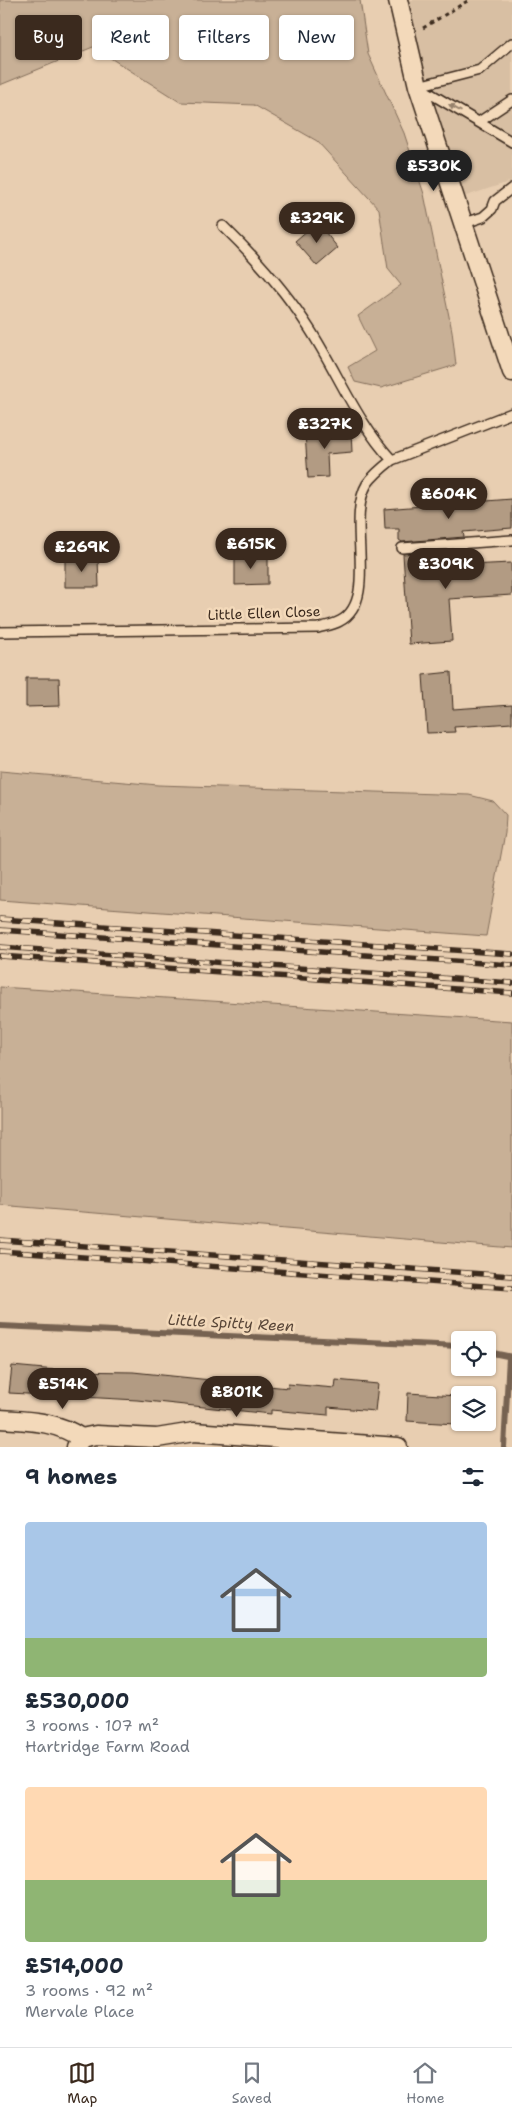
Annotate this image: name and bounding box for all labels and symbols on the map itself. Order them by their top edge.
one-way arrow [449,103,462,112]
pin: £530K [399,150,469,192]
pin: £329K [282,202,352,244]
pin: £327K [290,408,360,450]
pin: £604K [414,478,484,520]
pin: £615K [216,528,286,570]
pin: £269K [47,530,117,573]
pin: £309K [411,548,481,590]
street label: Little Ellen Close [207,602,321,624]
water label: Little Spitty Reen [167,1310,295,1336]
pin: £514K [28,1368,98,1410]
pin: £801K [202,1376,272,1418]

